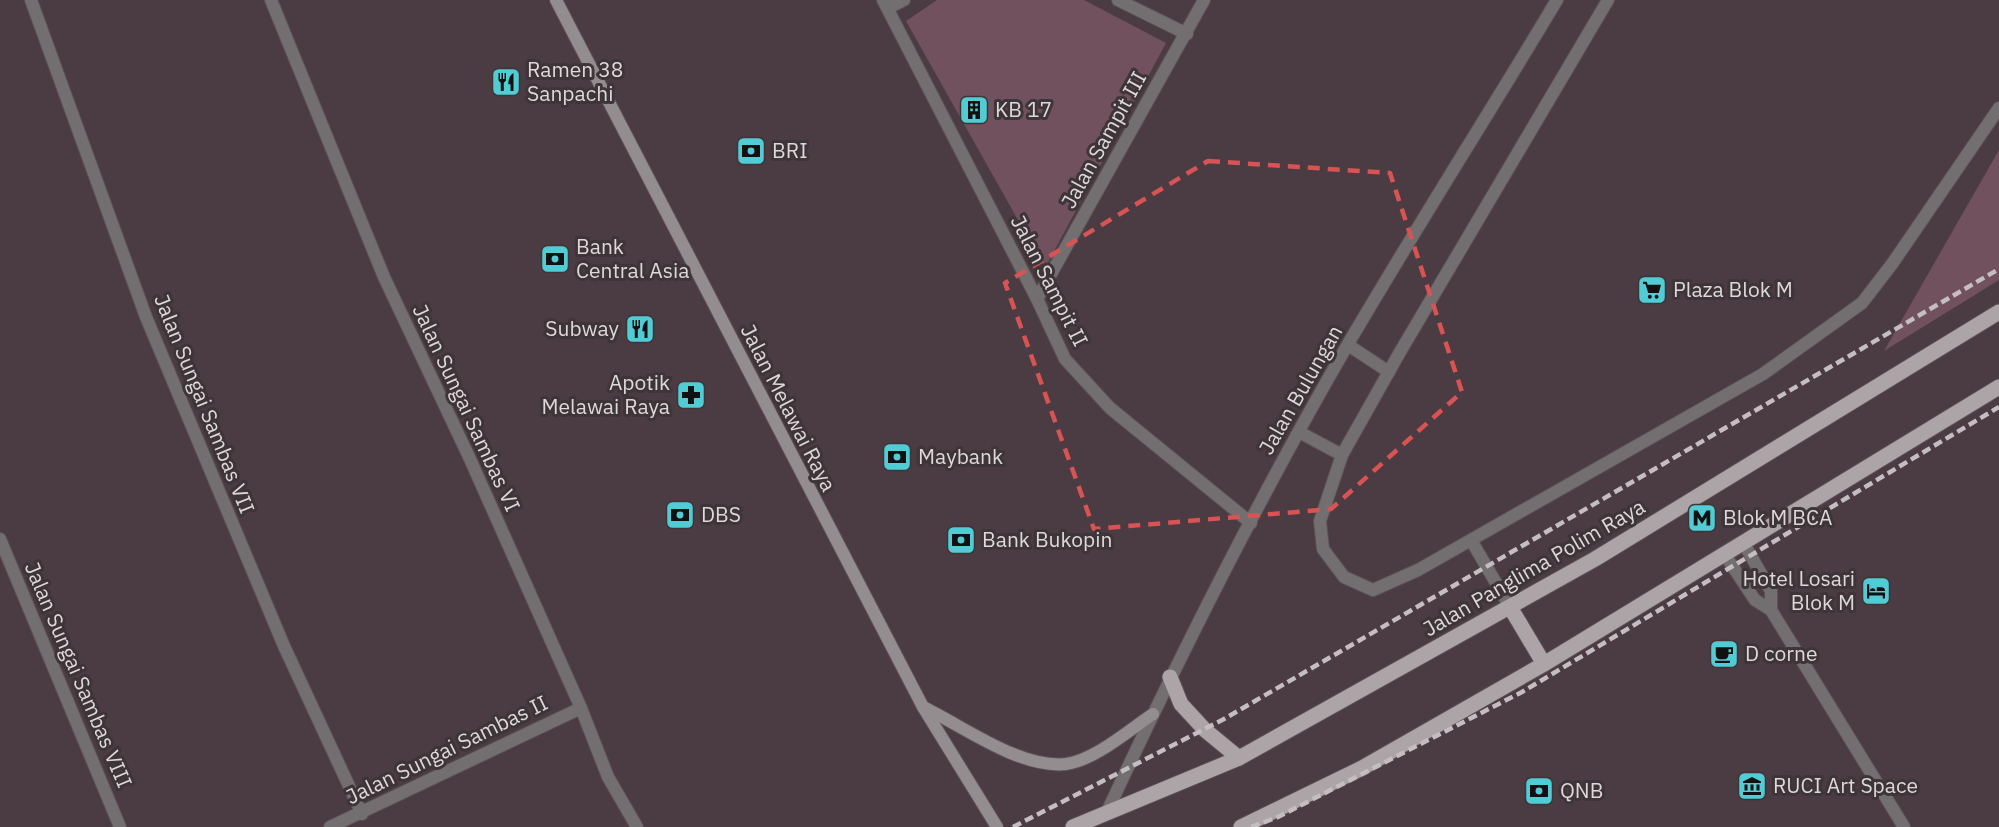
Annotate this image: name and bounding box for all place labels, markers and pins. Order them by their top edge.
place label: Ramen 38 Sanpachi [527,55,623,107]
restaurant icon: Ramen 38 Sanpachi [490,66,522,98]
building icon: KB 17 [958,94,990,126]
place label: KB 17 [995,95,1052,123]
bank icon: BRI [735,135,767,167]
place label: BRI [772,136,808,164]
place label: Bank Central Asia [576,232,690,284]
bank icon: Bank Central Asia [539,243,571,275]
supermarket icon: Plaza Blok M [1636,274,1668,306]
place label: Plaza Blok M [1673,275,1793,303]
restaurant icon: Subway [624,313,656,345]
place label: Subway [545,314,620,342]
place label: Apotik Melawai Raya [541,368,670,420]
pharmacy icon: Apotik Melawai Raya [675,379,707,411]
bank icon: Maybank [881,441,913,473]
place label: Maybank [918,442,1003,470]
bank icon: DBS [664,499,696,531]
place label: DBS [701,500,741,528]
metro station icon: Blok M BCA [1686,502,1718,534]
place label: Blok M BCA [1723,503,1832,531]
bank icon: Bank Bukopin [945,524,977,556]
place label: Bank Bukopin [982,525,1112,553]
place label: Hotel Losari Blok M [1742,564,1855,616]
hotel icon: Hotel Losari Blok M [1860,575,1892,607]
cafe icon: D corne [1708,638,1740,670]
place label: D corne [1745,639,1817,667]
museum icon: RUCI Art Space [1736,770,1768,802]
place label: RUCI Art Space [1773,771,1918,799]
bank icon: QNB [1523,775,1555,807]
place label: QNB [1560,776,1603,804]

